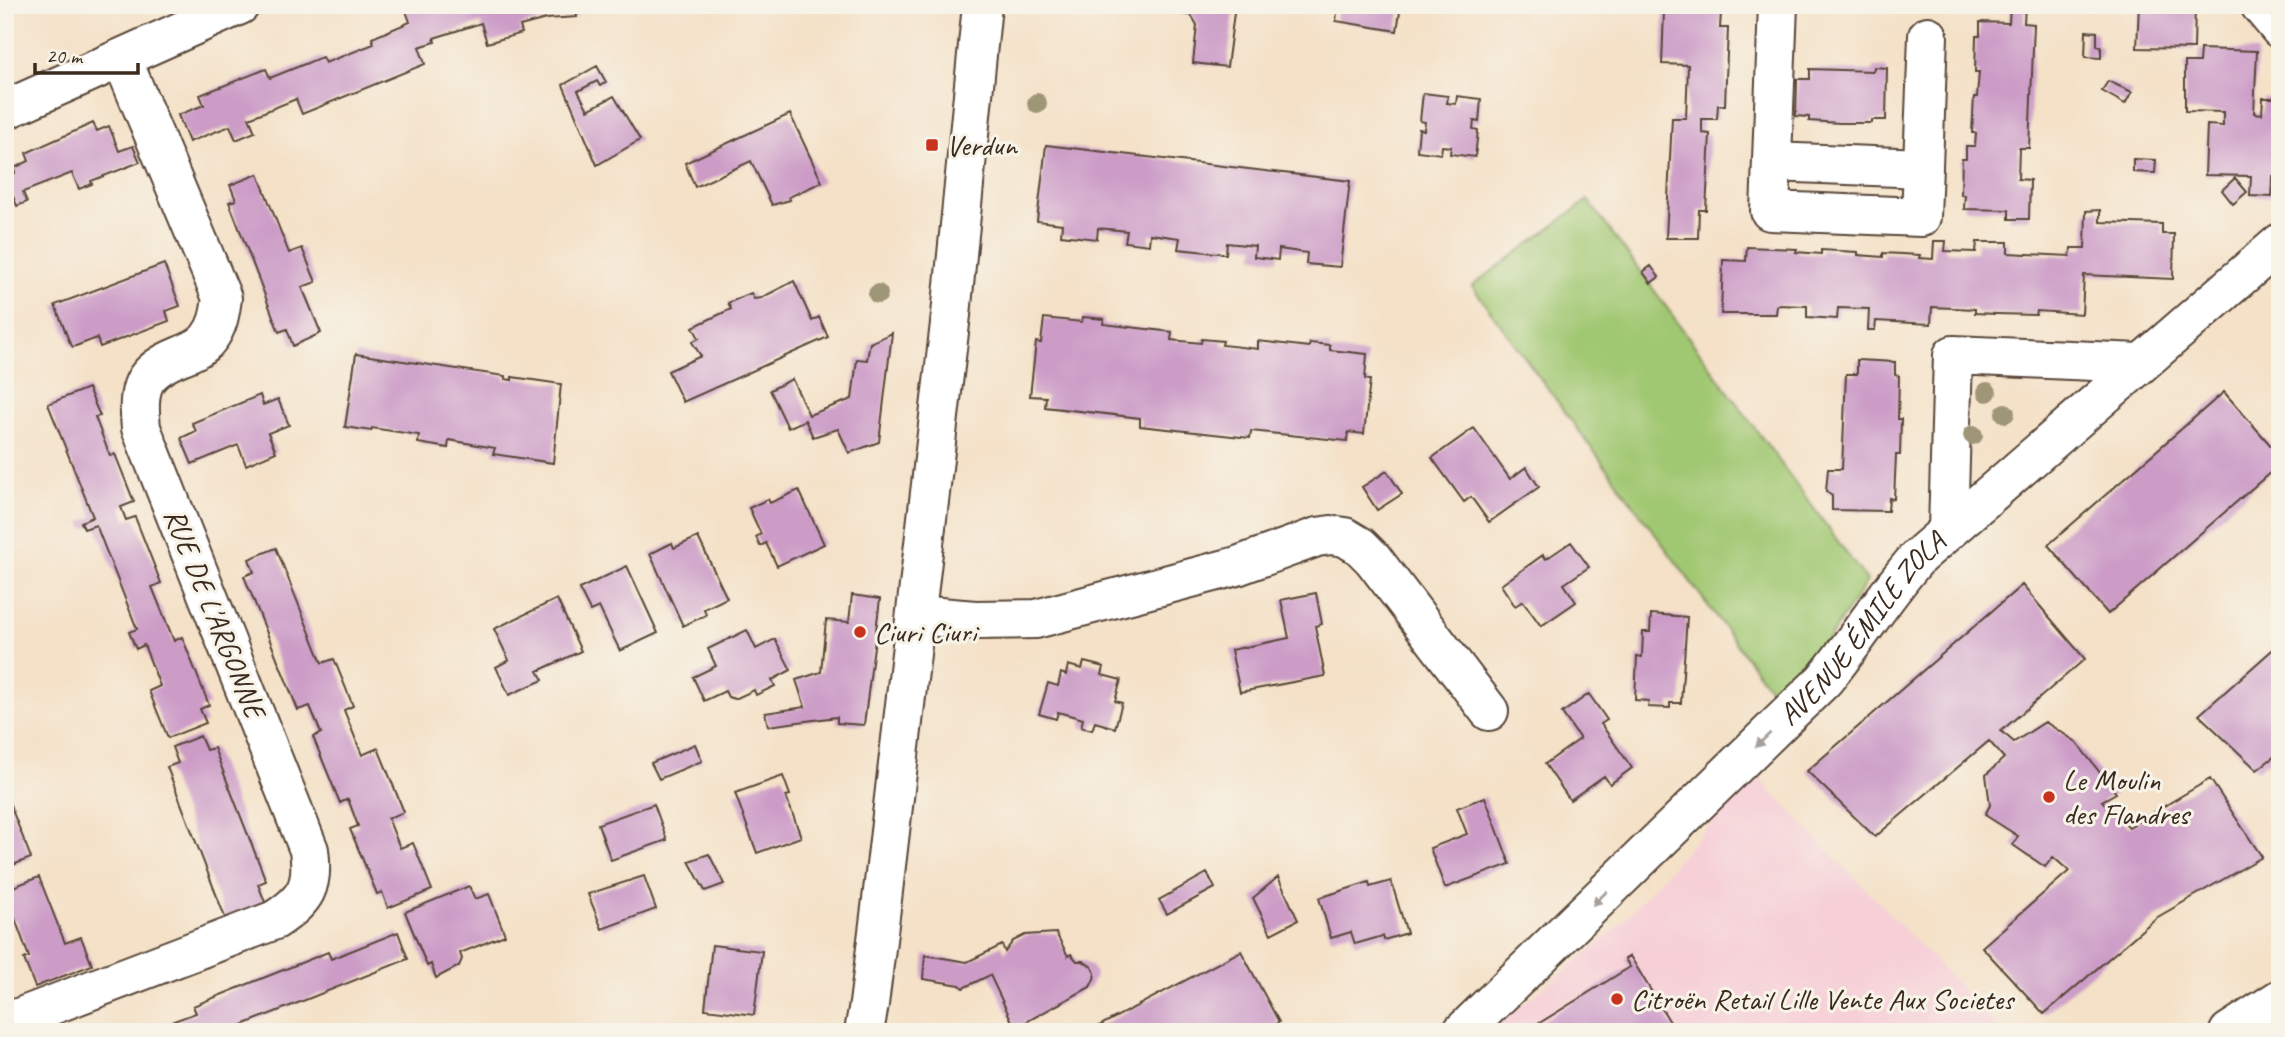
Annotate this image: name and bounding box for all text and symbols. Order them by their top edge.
scale bar [35,32,138,76]
text: 20 m [46,43,84,69]
place label: Verdun [946,126,1018,164]
marker: Verdun [924,137,940,153]
street label: RUE DE L'ARGONNE [156,503,276,727]
street label: AVENUE ÉMILE ZOLA [1770,522,1955,733]
place label: Ciuri Ciuri [874,613,980,651]
marker: Ciuri Ciuri [852,624,868,640]
one-way arrow [1755,731,1772,748]
place label: Le Moulin des Flandres [2063,761,2192,833]
marker: Le Moulin des Flandres [2041,789,2057,805]
one-way arrow [1592,890,1609,907]
place label: Citroën Retail Lille Vente Aux Societes [1631,980,2016,1018]
marker: Citroën Retail Lille Vente Aux Societes [1609,991,1625,1007]

